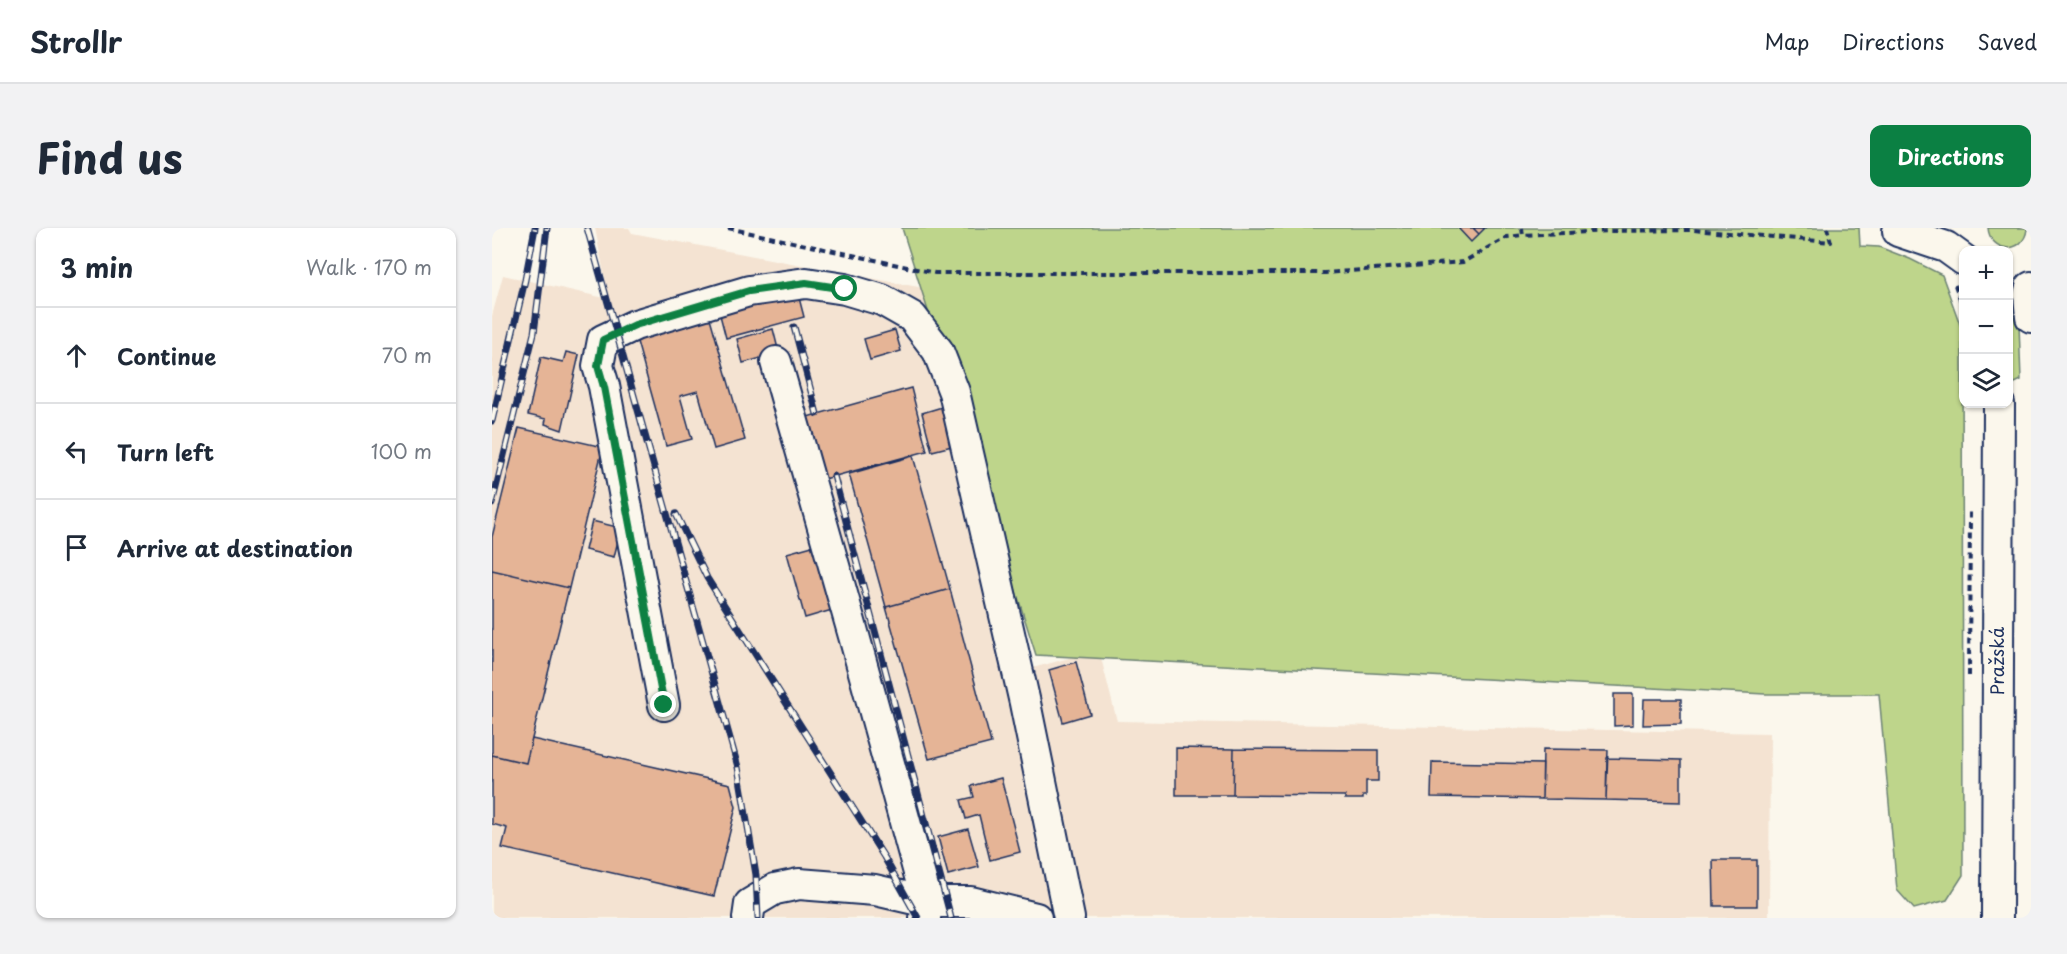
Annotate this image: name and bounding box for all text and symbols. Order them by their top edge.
text: Strollr [30,20,122,63]
text: Map [1764,25,1809,57]
text: Directions [1842,25,1944,57]
text: Saved [1977,25,2037,57]
text: Find us [36,125,183,188]
button: Directions [1870,125,2031,187]
map controls [1959,246,2013,408]
button: + [1959,246,2013,300]
text: 3 min [60,248,133,287]
text: Walk · 170 m [306,252,432,282]
route start [831,275,857,301]
button: − [1959,300,2013,354]
icon: ahead [60,339,93,372]
text: Continue [117,339,216,372]
text: 70 m [382,340,432,370]
button: layers [1959,354,2013,408]
icon: left [60,435,93,468]
text: Turn left [117,435,214,468]
text: 100 m [371,436,432,466]
icon: arrive [60,531,93,564]
text: Arrive at destination [117,531,353,564]
street label: Pražská [1983,626,2010,695]
route end [650,691,676,717]

